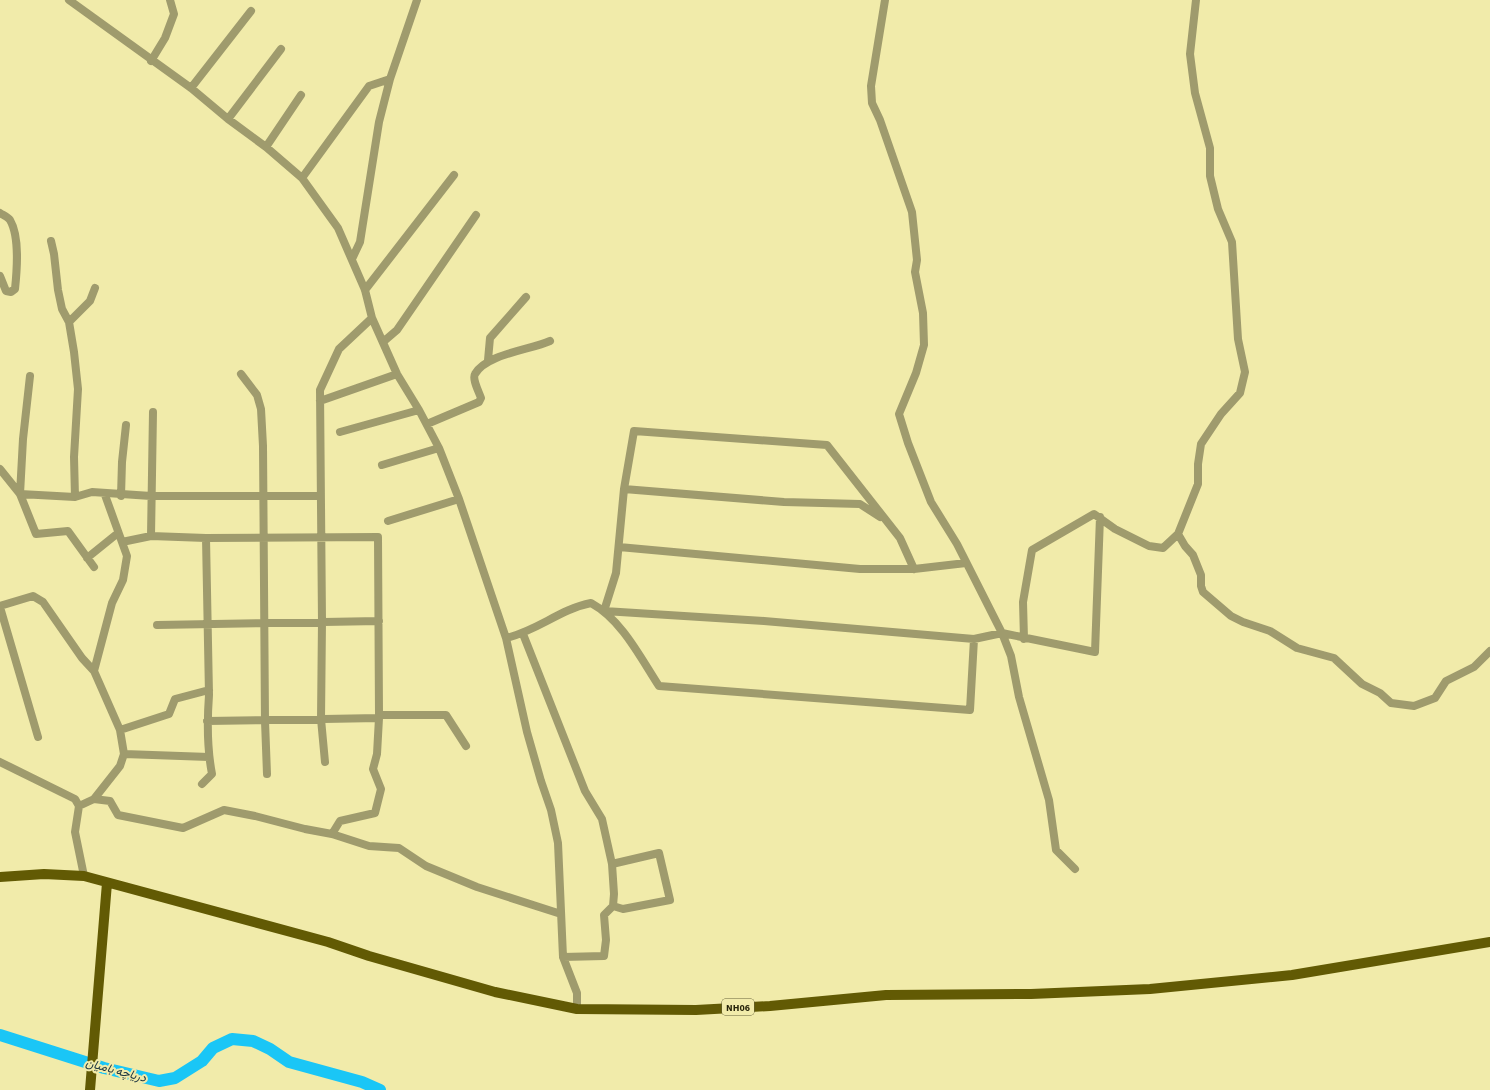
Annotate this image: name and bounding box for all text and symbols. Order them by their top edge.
road number: NH06 [722,999,754,1015]
water label: دریاچه بامیان [84,1054,148,1087]

